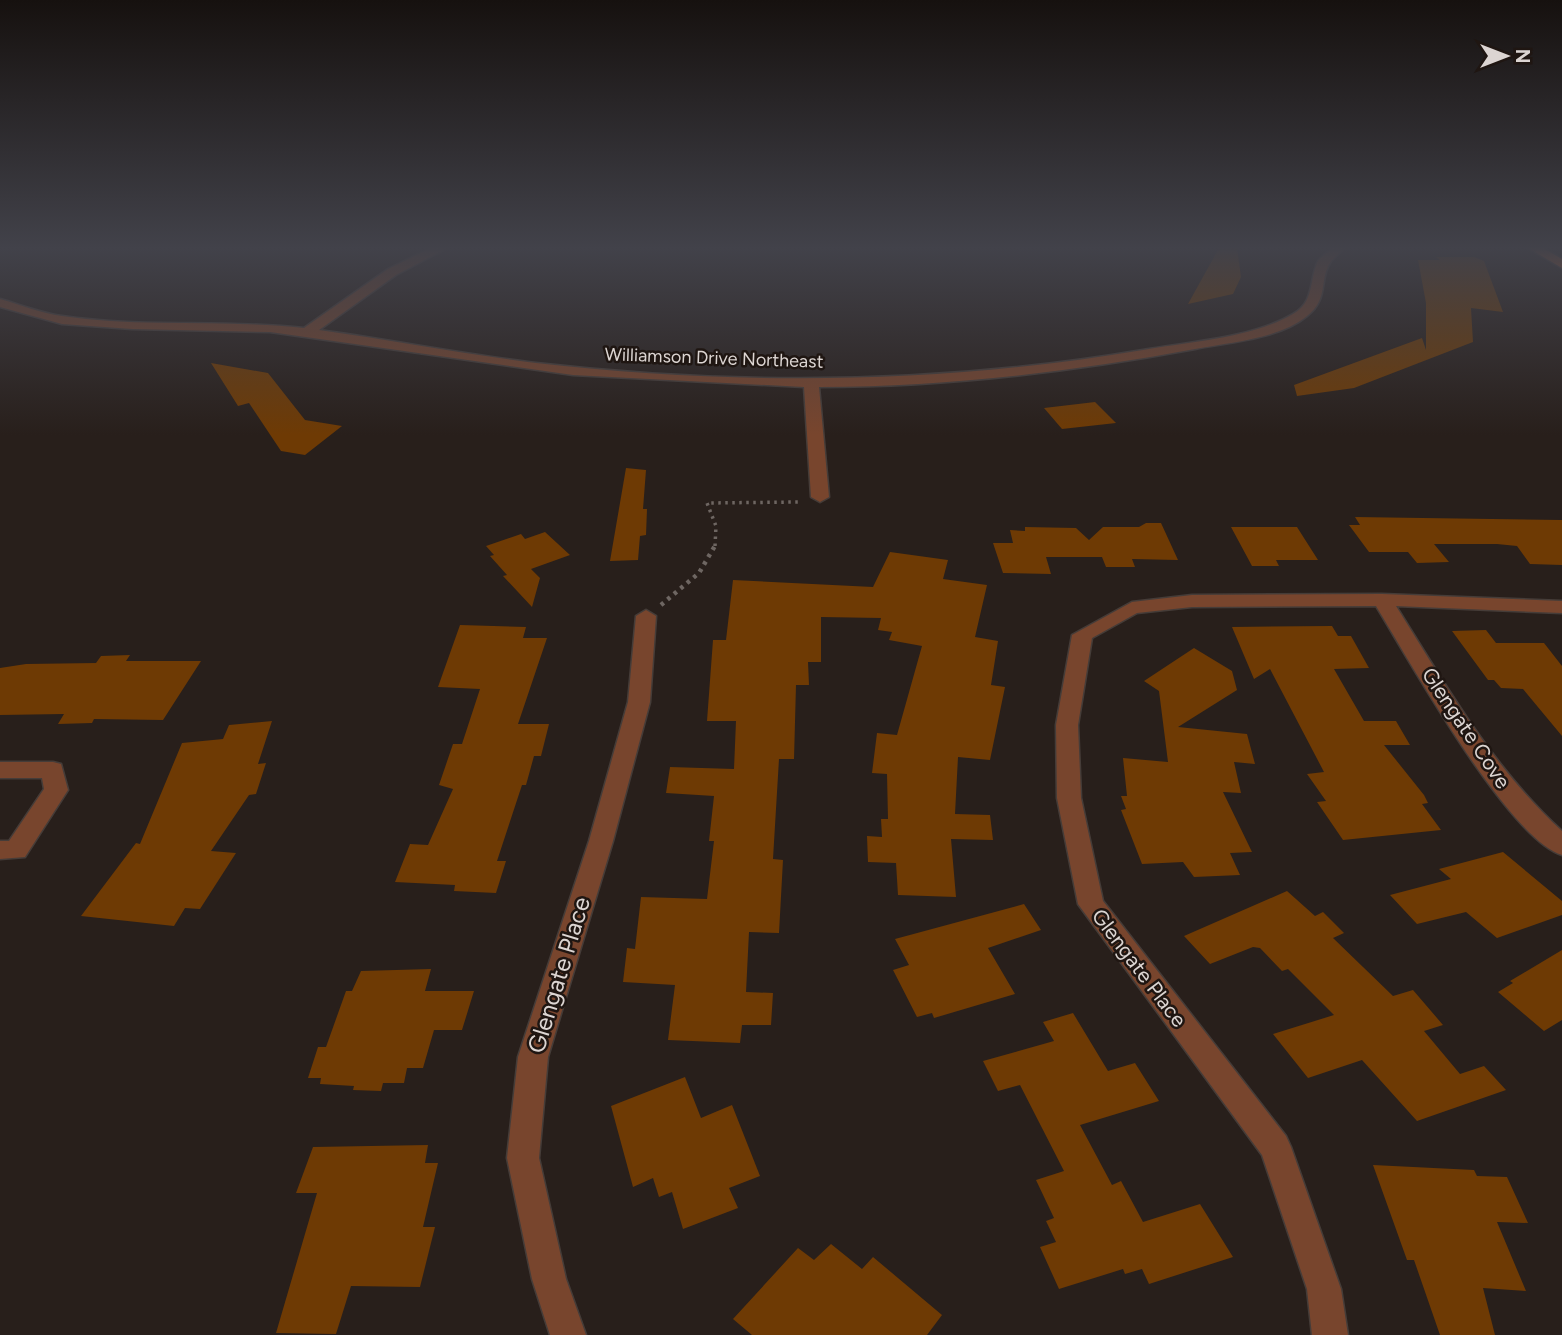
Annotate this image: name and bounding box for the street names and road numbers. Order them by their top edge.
street label: Williamson Drive Northeast [604,343,824,373]
street label: Glengate Cove [1417,662,1516,793]
street label: Glengate Place [521,893,596,1057]
street label: Glengate Place [1087,904,1192,1032]

